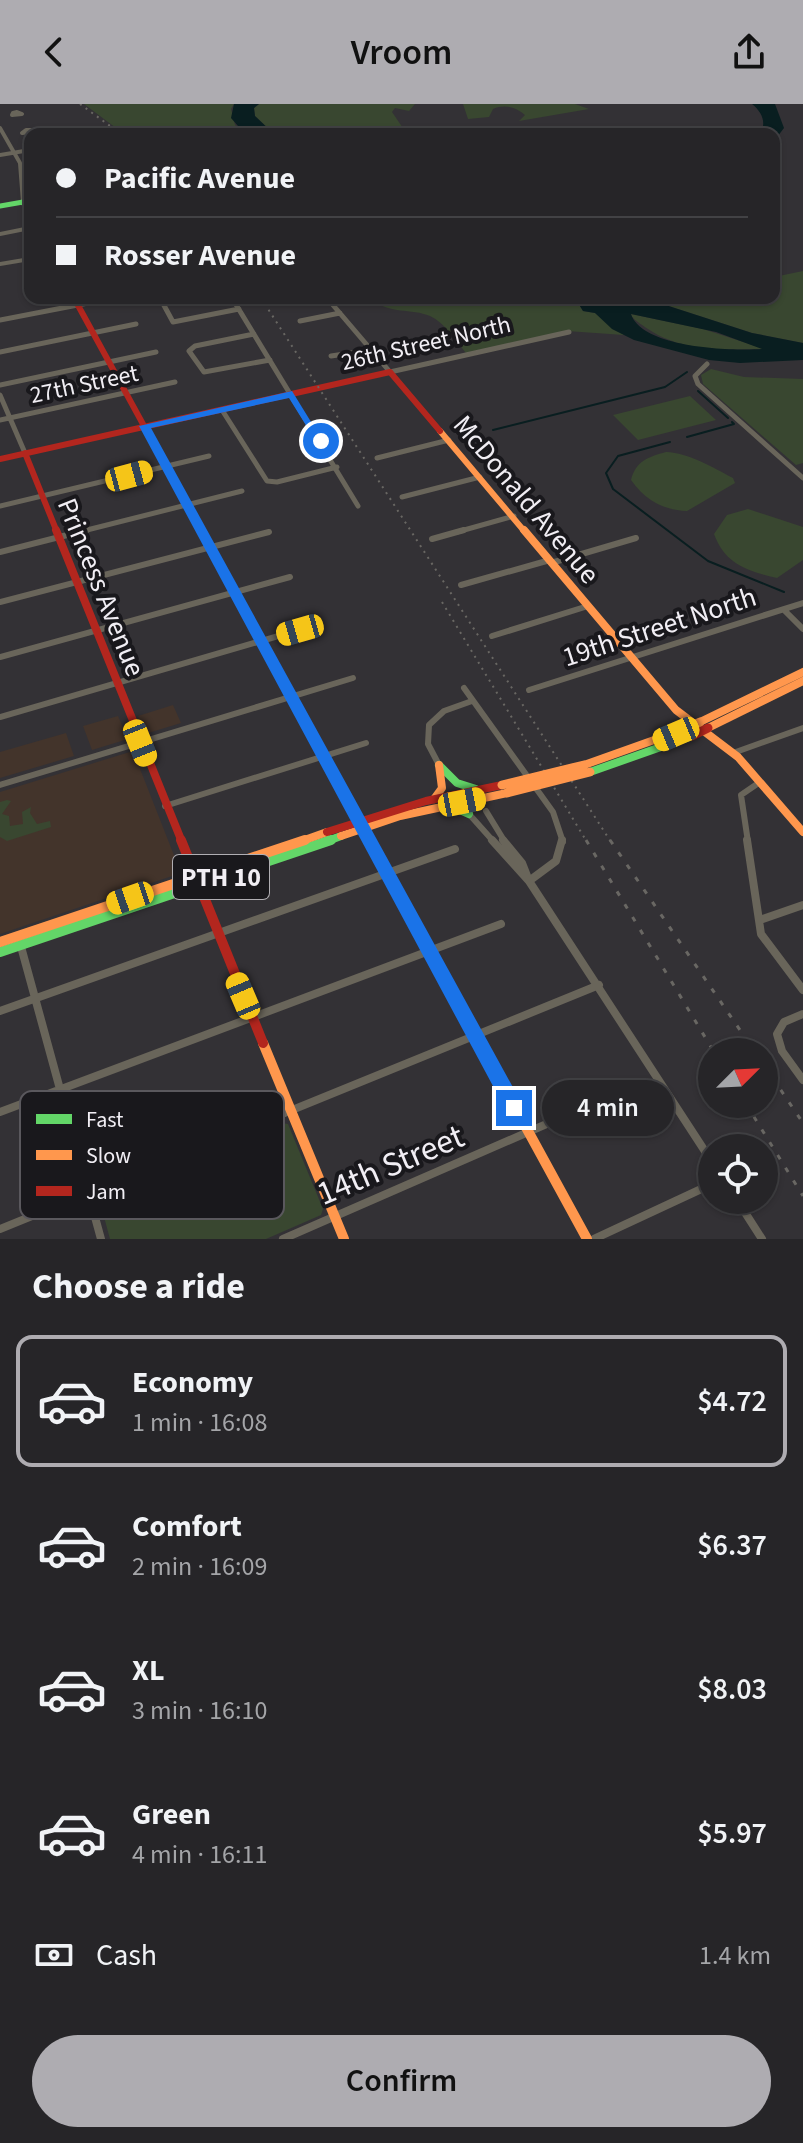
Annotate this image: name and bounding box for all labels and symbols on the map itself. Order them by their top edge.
street label: 26th Street North [338,307,514,380]
street label: 27th Street [27,356,142,413]
street label: McDonald Avenue [444,407,609,593]
route start [303,423,339,459]
car [103,458,155,494]
street label: Princess Avenue [47,492,155,683]
street label: 19th Street North [557,577,761,677]
car [274,612,326,648]
car [649,714,703,754]
car [120,716,160,770]
car [436,786,488,818]
road number: PTH 10 [173,855,269,899]
car [103,879,157,917]
car [223,969,263,1023]
north arrow [698,1038,778,1118]
callout: 4 min [542,1080,674,1136]
route end [496,1090,532,1126]
legend [20,1091,284,1219]
text: Fast [86,1104,124,1136]
street label: 14th Street [309,1112,472,1218]
text: Slow [86,1140,131,1172]
text: Jam [86,1176,126,1208]

